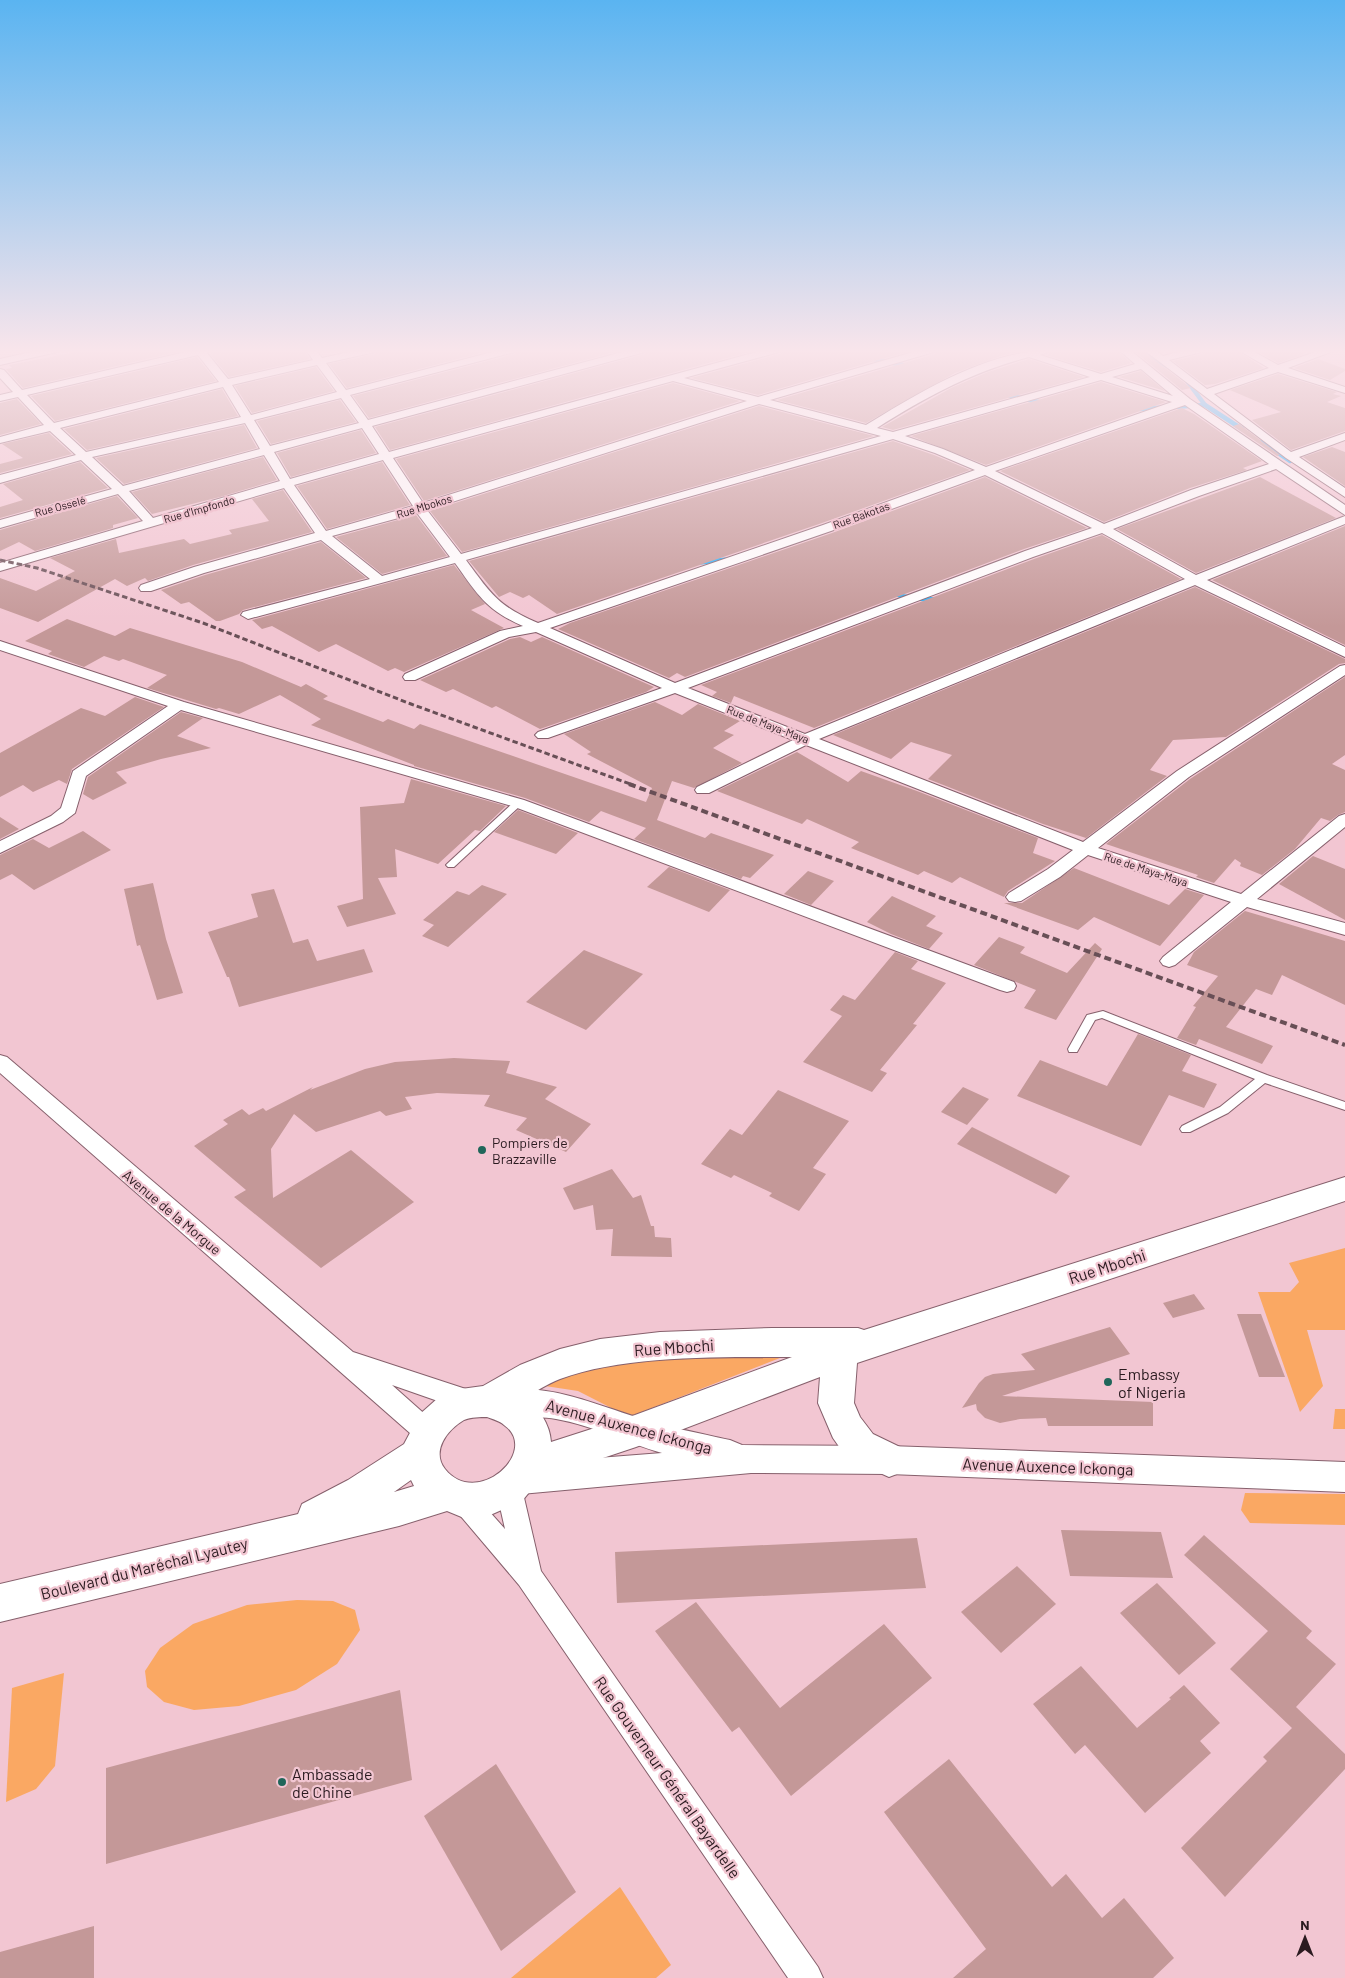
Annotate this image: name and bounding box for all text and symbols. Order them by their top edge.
street label: Rue Mbokos [395,491,453,521]
street label: Rue Osselé [33,493,87,519]
street label: Rue d'Impfondo [162,493,236,525]
street label: Rue Bakotas [831,499,891,531]
street label: Rue de Maya-Maya [725,702,811,746]
street label: Rue de Maya-Maya [1103,849,1189,889]
place label: Pompiers de Brazzaville [492,1134,568,1167]
marker: Pompiers de Brazzaville [476,1144,488,1156]
street label: Avenue de la Morgue [119,1166,225,1258]
street label: Rue Mbochi [1066,1245,1148,1287]
street label: Rue Mbochi [633,1335,715,1359]
place label: Embassy of Nigeria [1118,1364,1186,1401]
marker: Embassy of Nigeria [1102,1376,1114,1388]
street label: Avenue Auxence Ickonga [544,1395,714,1457]
street label: Avenue Auxence Ickonga [962,1454,1134,1478]
street label: Boulevard du Maréchal Lyautey [38,1533,250,1603]
street label: Rue Gouverneur Général Bayardelle [591,1672,745,1882]
place label: Ambassade de Chine [292,1764,372,1801]
marker: Ambassade de Chine [276,1776,288,1788]
north arrow [1280,1913,1330,1963]
text: N [1300,1916,1310,1933]

